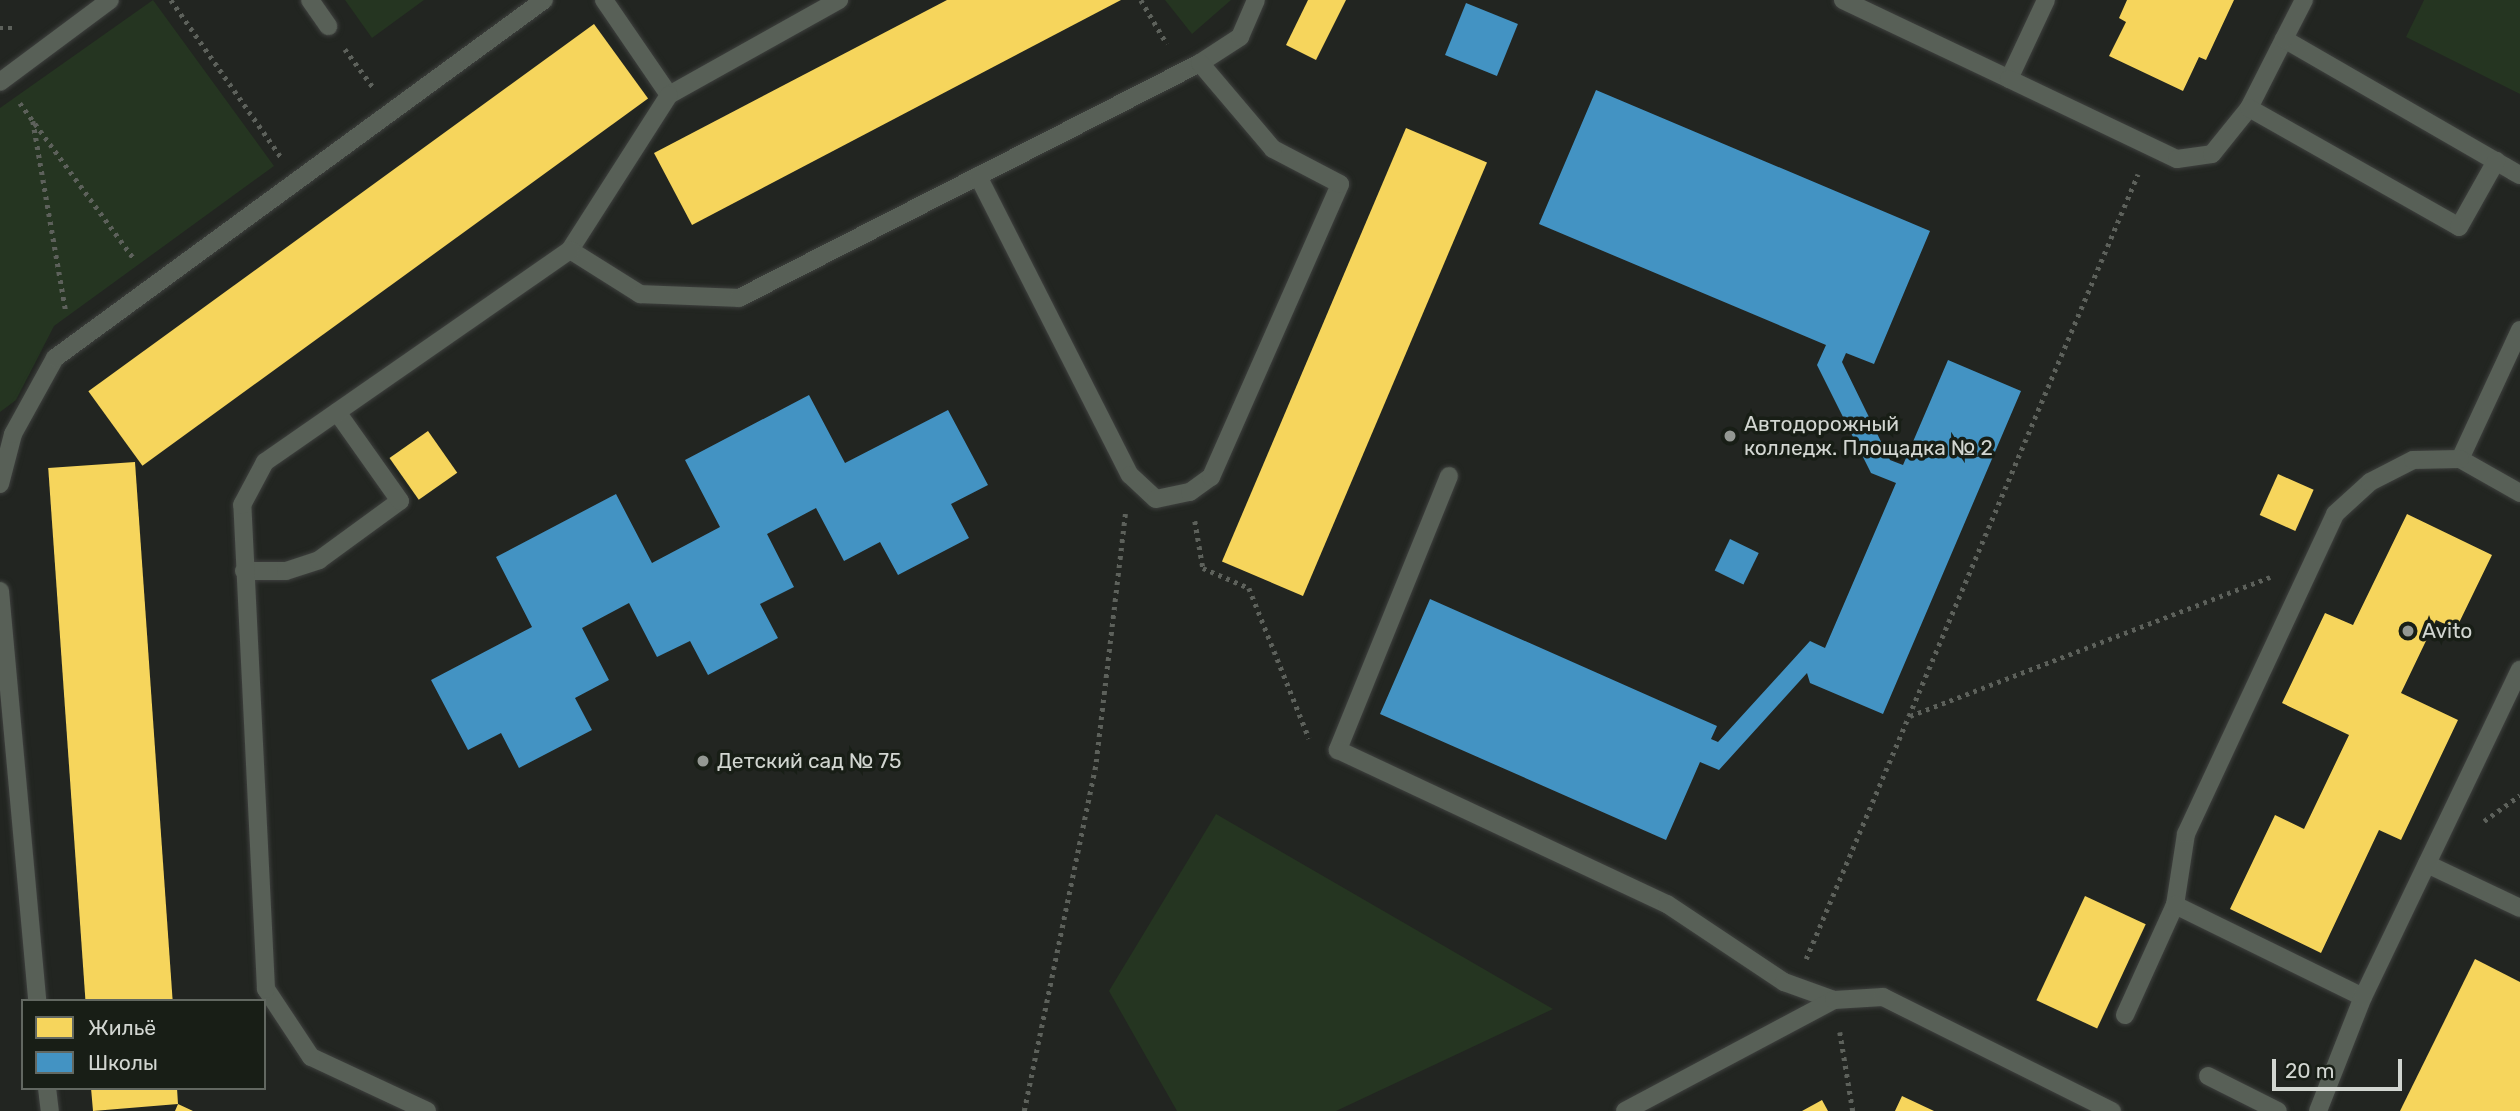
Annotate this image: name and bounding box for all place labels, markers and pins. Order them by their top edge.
place label: Автодорожный колледж. Площадка № 2 [1744,411,1993,461]
marker: Автодорожный колледж. Площадка № 2 [1722,428,1738,444]
place label: Avito [2422,618,2472,644]
marker: Avito [2400,623,2416,639]
place label: Детский сад № 75 [717,748,902,774]
marker: Детский сад № 75 [695,753,711,769]

